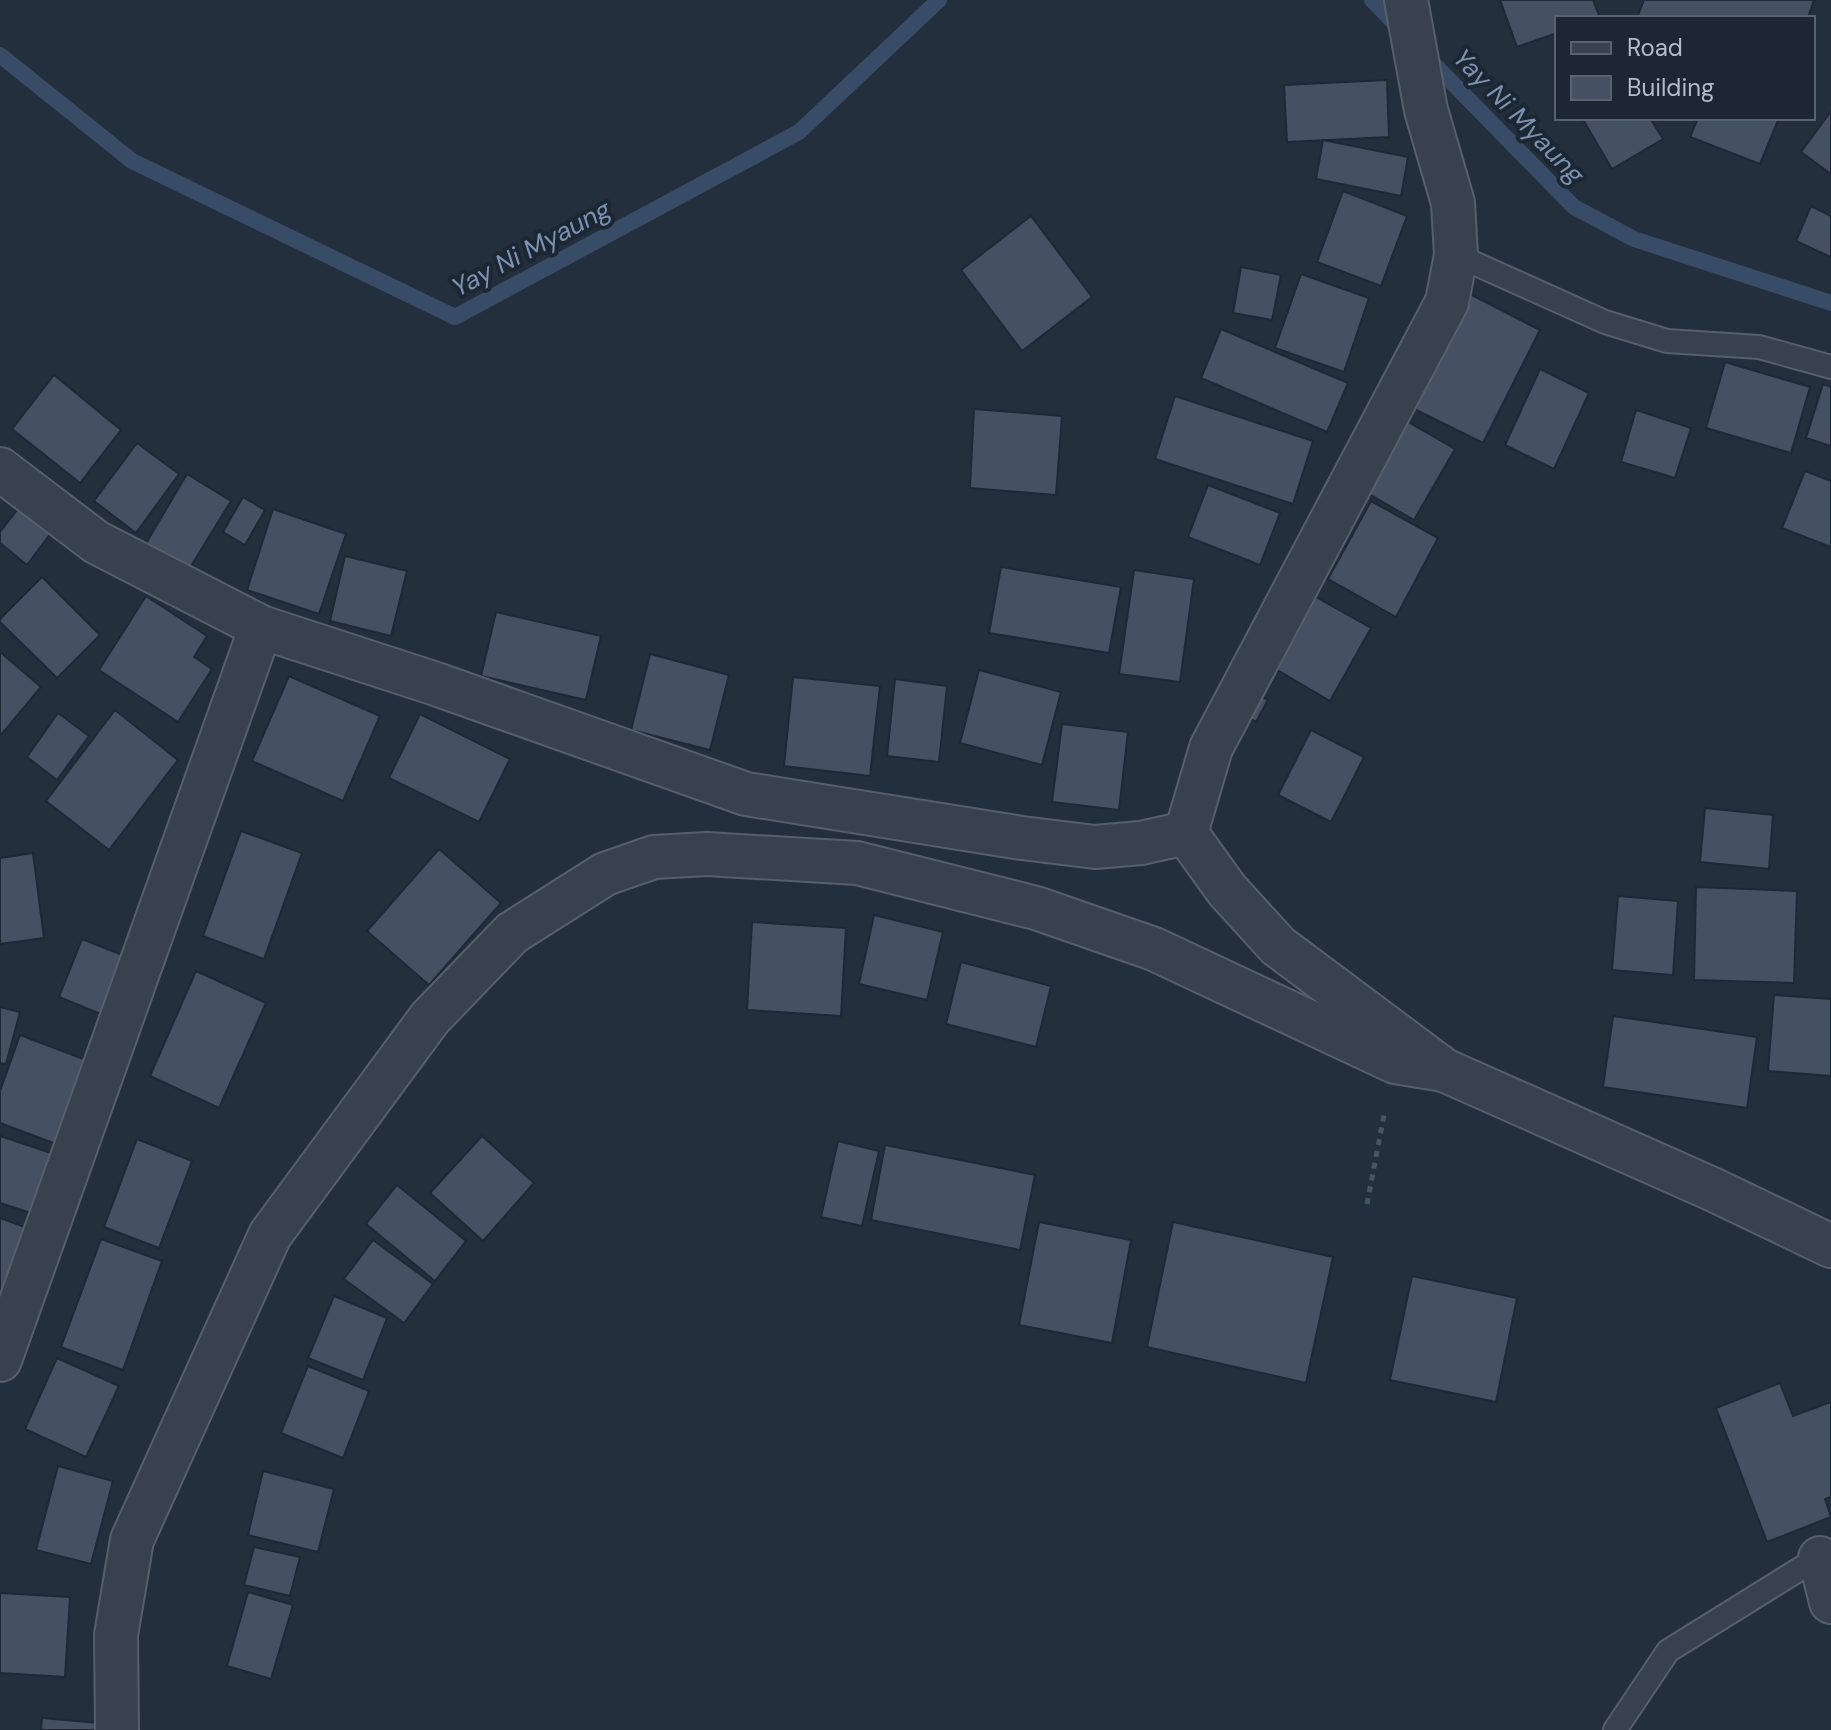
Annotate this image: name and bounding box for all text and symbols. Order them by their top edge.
legend [1555,16,1815,120]
text: Road [1627,32,1683,63]
water label: Yay Ni Myaung [1446,41,1593,191]
text: Building [1627,72,1714,103]
water label: Yay Ni Myaung [446,192,617,304]

